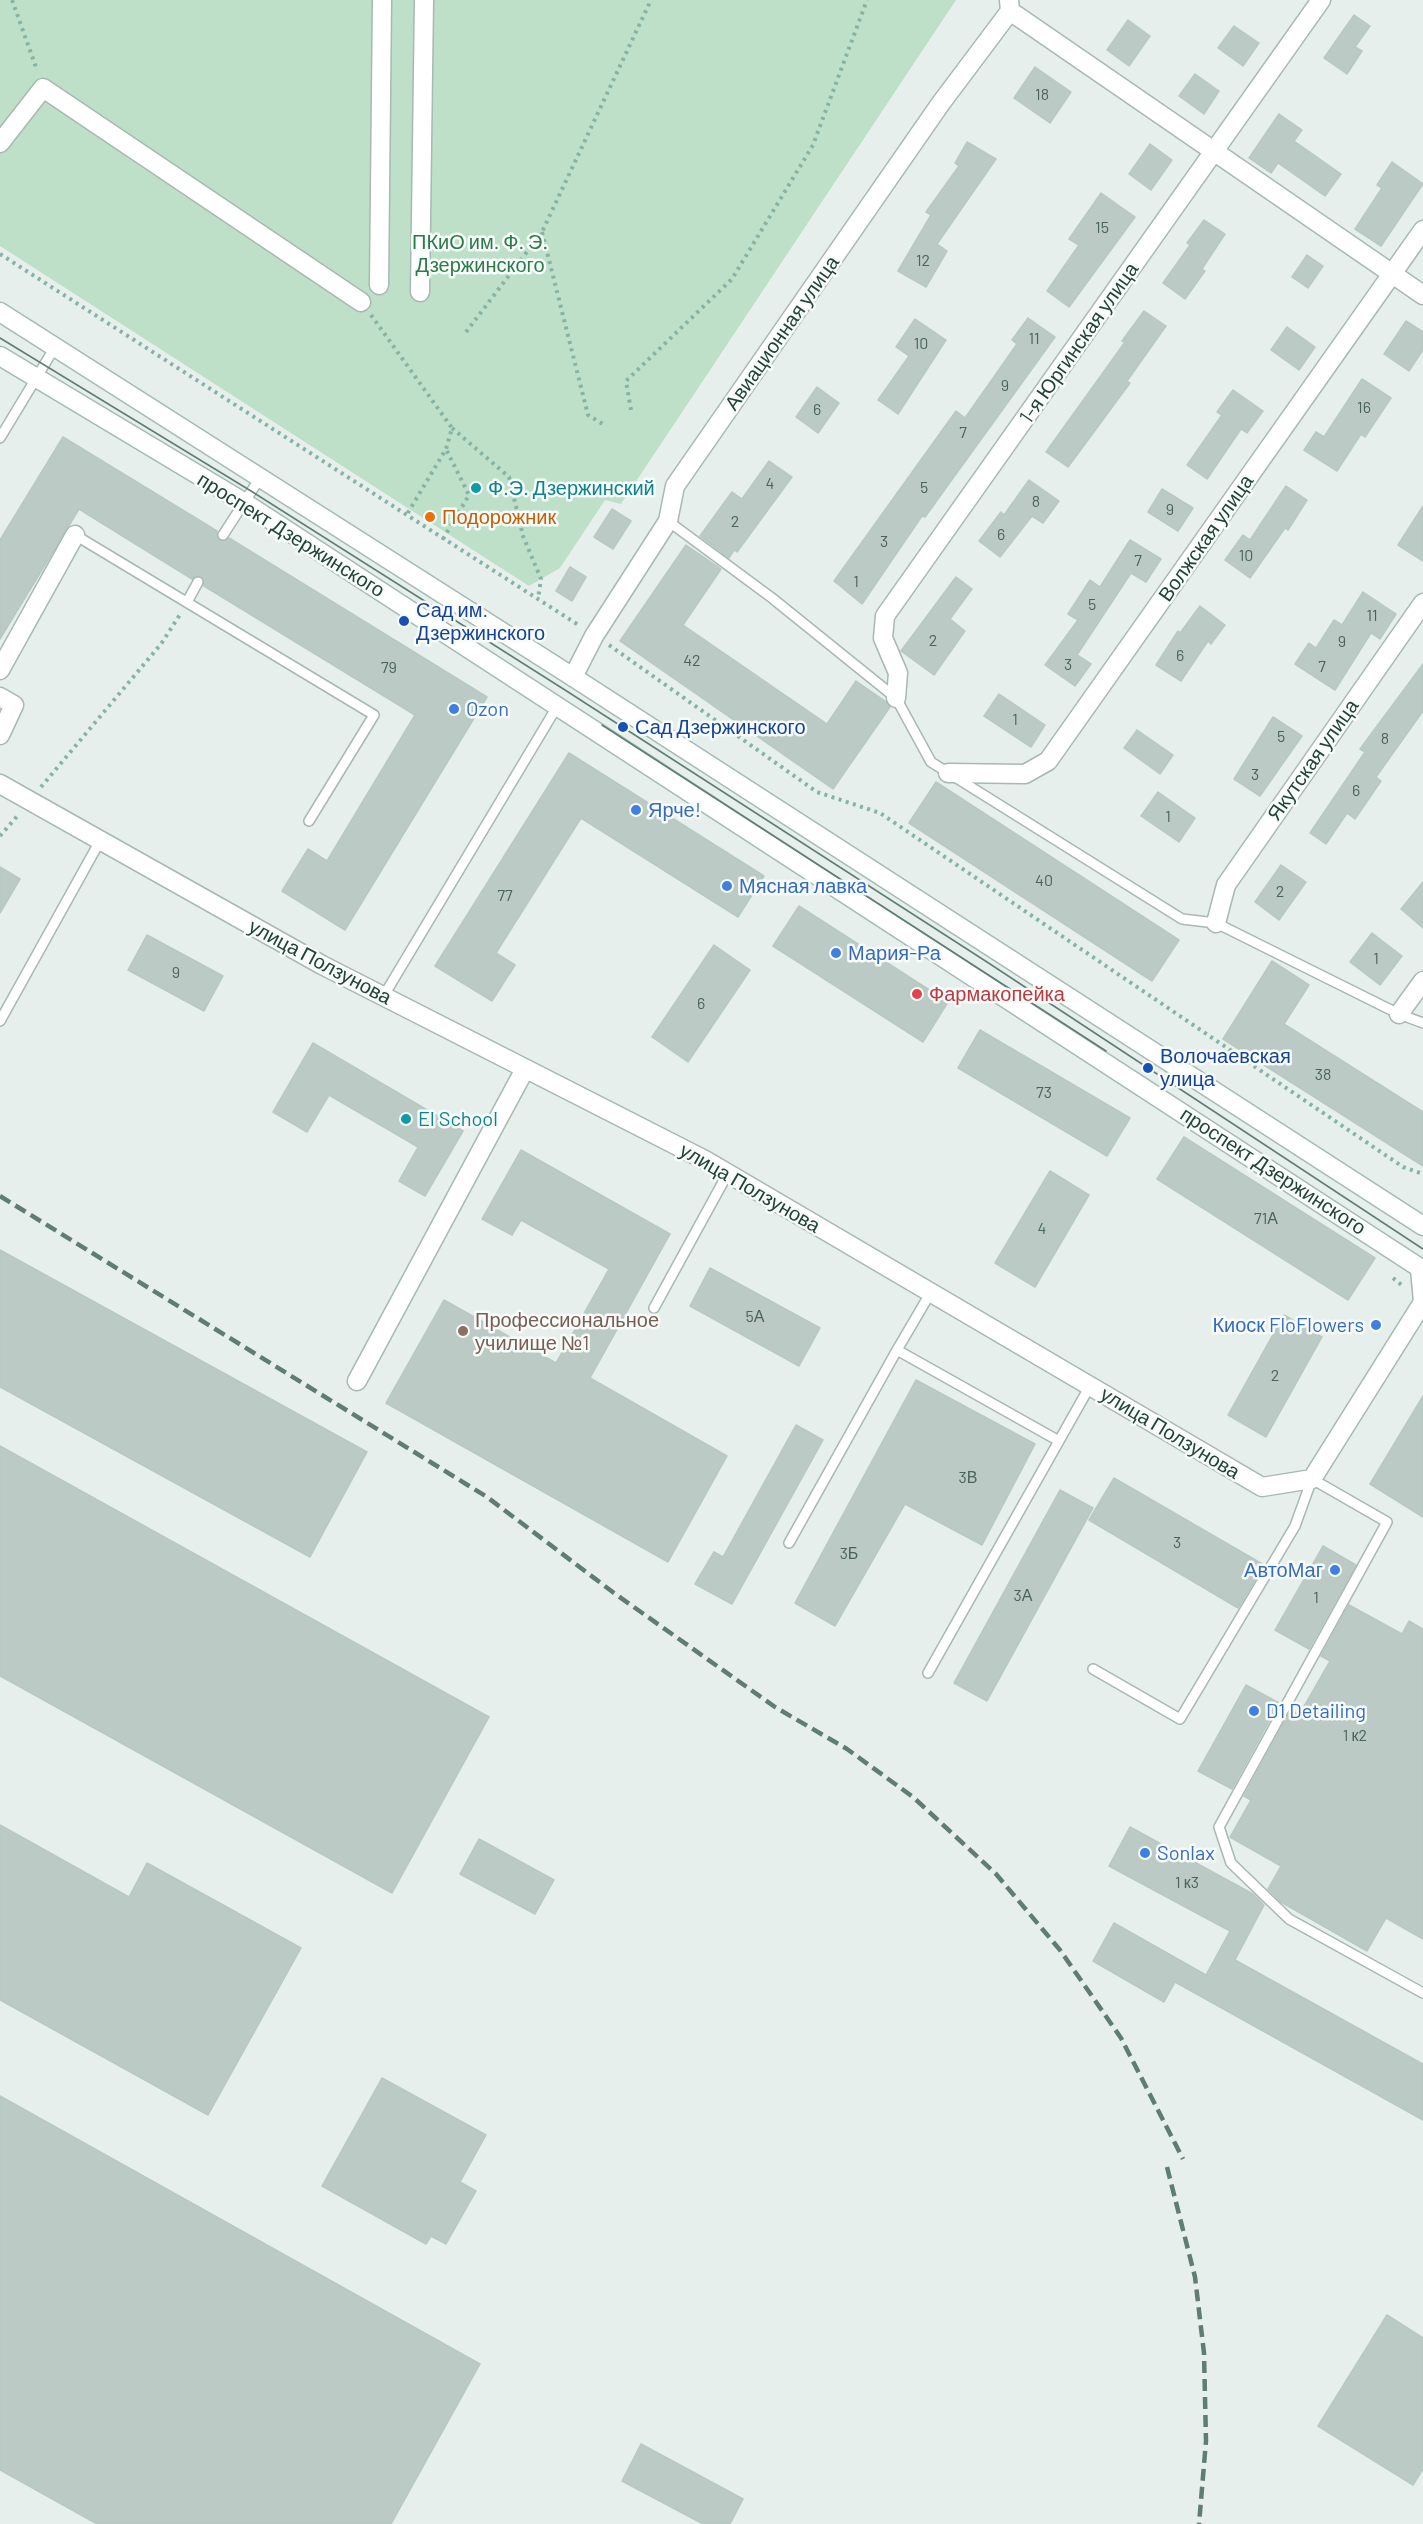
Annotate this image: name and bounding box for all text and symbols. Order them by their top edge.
house number: 18 [1035,85,1049,105]
house number: 15 [1095,218,1109,238]
park label: ПКиО им. Ф. Э. Дзержинского [412,230,548,277]
street label: Авиационная улица [720,251,844,415]
house number: 12 [916,251,930,271]
street label: 1-я Юргинская улица [1014,258,1144,428]
house number: 11 [1028,329,1040,349]
house number: 10 [914,334,928,354]
house number: 9 [1001,376,1009,396]
house number: 16 [1357,398,1371,418]
house number: 6 [813,400,821,420]
house number: 7 [959,423,967,443]
street label: проспект Дзержинского [193,468,389,602]
street label: Волжская улица [1153,470,1259,606]
house number: 4 [766,474,774,494]
place label: Ф.Э. Дзержинский [488,476,655,500]
house number: 5 [920,478,928,498]
marker: Ф.Э. Дзержинский [469,481,483,495]
house number: 8 [1032,492,1040,512]
house number: 9 [1166,500,1174,520]
place label: Подорожник [442,505,556,529]
marker: Подорожник [423,510,437,524]
house number: 2 [731,512,739,532]
house number: 6 [997,525,1005,545]
house number: 3 [880,532,888,552]
house number: 10 [1239,546,1253,566]
house number: 7 [1134,551,1142,571]
house number: 1 [853,572,859,592]
house number: 5 [1088,595,1096,615]
place label: Сад им. Дзержинского [416,598,545,645]
house number: 11 [1366,606,1378,626]
marker: Сад им. Дзержинского [397,614,411,628]
house number: 2 [929,631,937,651]
house number: 9 [1338,632,1346,652]
house number: 6 [1176,646,1184,666]
house number: 42 [683,651,701,671]
house number: 3 [1064,655,1072,675]
house number: 7 [1318,657,1326,677]
house number: 79 [381,658,397,678]
street label: Якутская улица [1262,695,1364,825]
place label: Ozon [466,697,509,721]
marker: Ozon [447,702,461,716]
house number: 1 [1012,710,1018,730]
place label: Сад Дзержинского [635,715,806,739]
marker: Сад Дзержинского [616,720,630,734]
house number: 5 [1277,727,1285,747]
house number: 8 [1381,729,1389,749]
house number: 3 [1251,765,1259,785]
house number: 6 [1352,781,1360,801]
place label: Ярче! [648,798,701,822]
marker: Ярче! [629,803,643,817]
house number: 1 [1165,807,1171,827]
house number: 40 [1035,871,1053,891]
place label: Мясная лавка [739,874,867,898]
marker: Мясная лавка [720,879,734,893]
house number: 2 [1276,882,1284,902]
house number: 77 [497,886,513,906]
street label: улица Ползунова [244,914,396,1010]
place label: Мария-Ра [848,941,941,965]
marker: Мария-Ра [829,946,843,960]
house number: 1 [1373,949,1379,969]
house number: 9 [172,963,180,983]
place label: Фармакопейка [929,982,1065,1006]
marker: Фармакопейка [910,987,924,1001]
house number: 6 [697,994,705,1014]
place label: Волочаевская улица [1160,1044,1291,1091]
marker: Волочаевская улица [1141,1061,1155,1075]
house number: 38 [1315,1065,1331,1085]
house number: 73 [1036,1083,1052,1103]
street label: проспект Дзержинского [1176,1102,1370,1240]
place label: El School [418,1107,498,1131]
marker: El School [399,1112,413,1126]
street label: улица Ползунова [675,1138,825,1238]
house number: 71А [1254,1209,1278,1229]
house number: 4 [1038,1219,1046,1239]
house number: 5А [746,1307,764,1327]
place label: Профессиональное училище №1 [475,1308,659,1355]
place label: Киоск FloFlowers [1212,1313,1364,1337]
marker: Киоск FloFlowers [1369,1318,1383,1332]
marker: Профессиональное училище №1 [456,1324,470,1338]
house number: 2 [1271,1366,1279,1386]
street label: улица Ползунова [1096,1382,1244,1484]
house number: 3В [959,1468,977,1488]
house number: 3 [1173,1533,1181,1553]
house number: 3Б [840,1544,858,1564]
place label: АвтоМаг [1244,1558,1323,1582]
marker: АвтоМаг [1328,1563,1342,1577]
house number: 3А [1014,1586,1032,1606]
house number: 1 [1313,1588,1319,1608]
place label: D1 Detailing [1266,1699,1366,1723]
marker: D1 Detailing [1247,1704,1261,1718]
house number: 1 к2 [1343,1726,1367,1746]
place label: Sonlax [1157,1841,1215,1865]
marker: Sonlax [1138,1846,1152,1860]
house number: 1 к3 [1175,1873,1199,1893]

